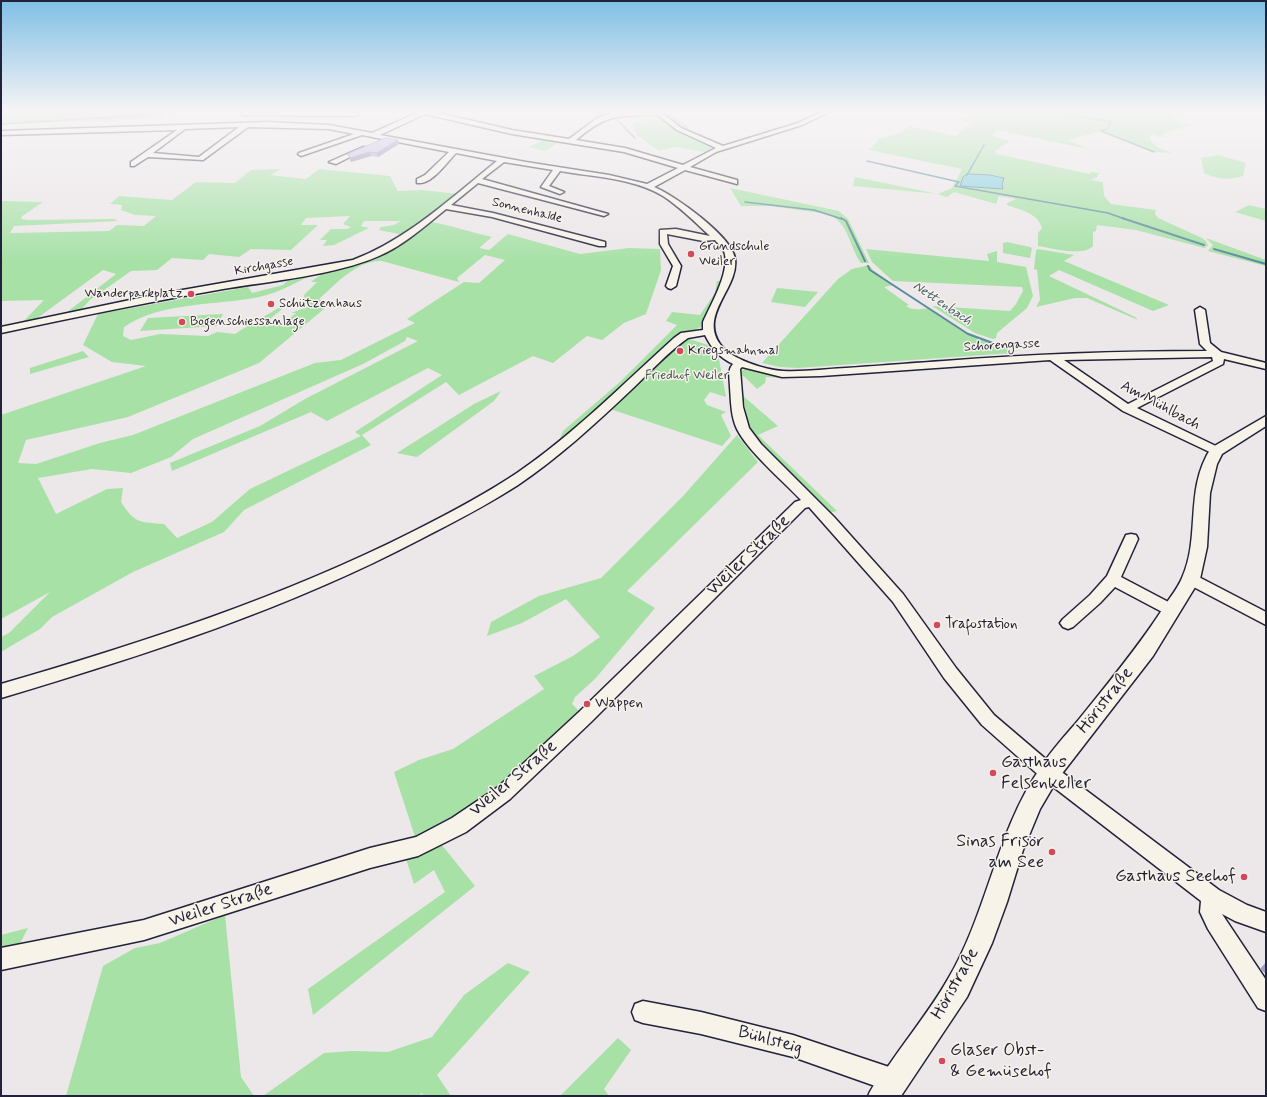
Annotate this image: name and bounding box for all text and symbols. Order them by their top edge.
street label: Sonnenhalde [490,195,564,227]
place label: Grundschule Weiler [699,239,769,270]
marker: Grundschule Weiler [686,249,696,259]
street label: Kirchgasse [233,254,295,280]
water label: Nettenbach [910,279,974,329]
place label: Wanderparkplatz [85,286,183,302]
marker: Wanderparkplatz [186,289,196,299]
place label: Schützenhaus [279,296,362,312]
marker: Schützenhaus [266,299,276,309]
place label: Bogenschiessanlage [190,314,304,330]
marker: Bogenschiessanlage [177,317,187,327]
street label: Schorengasse [964,336,1040,356]
place label: Kriegsmahnmal [688,343,778,359]
marker: Kriegsmahnmal [675,346,685,356]
park label: Friedhof Weiler [645,368,729,384]
street label: Am Mühlbach [1117,377,1203,435]
street label: Weiler Straße [703,511,795,601]
place label: Trafostation [945,616,1018,634]
marker: Trafostation [932,620,942,630]
street label: Höristraße [1073,663,1139,739]
place label: Wappen [595,695,643,713]
marker: Wappen [582,699,592,709]
street label: Weiler Straße [466,736,562,822]
place label: Gasthaus Felsenkeller [1001,752,1091,794]
marker: Gasthaus Felsenkeller [988,768,998,778]
place label: Sinas Frisör am See [956,831,1044,874]
marker: Sinas Frisör am See [1047,847,1057,857]
place label: Gasthaus Seehof [1115,866,1236,888]
marker: Gasthaus Seehof [1239,872,1249,882]
street label: Weiler Straße [167,879,275,933]
street label: Höristraße [928,944,984,1024]
street label: Bühlsteig [735,1022,805,1060]
place label: Glaser Obst- & Gemüsehof [950,1040,1052,1082]
marker: Glaser Obst- & Gemüsehof [937,1056,947,1066]

